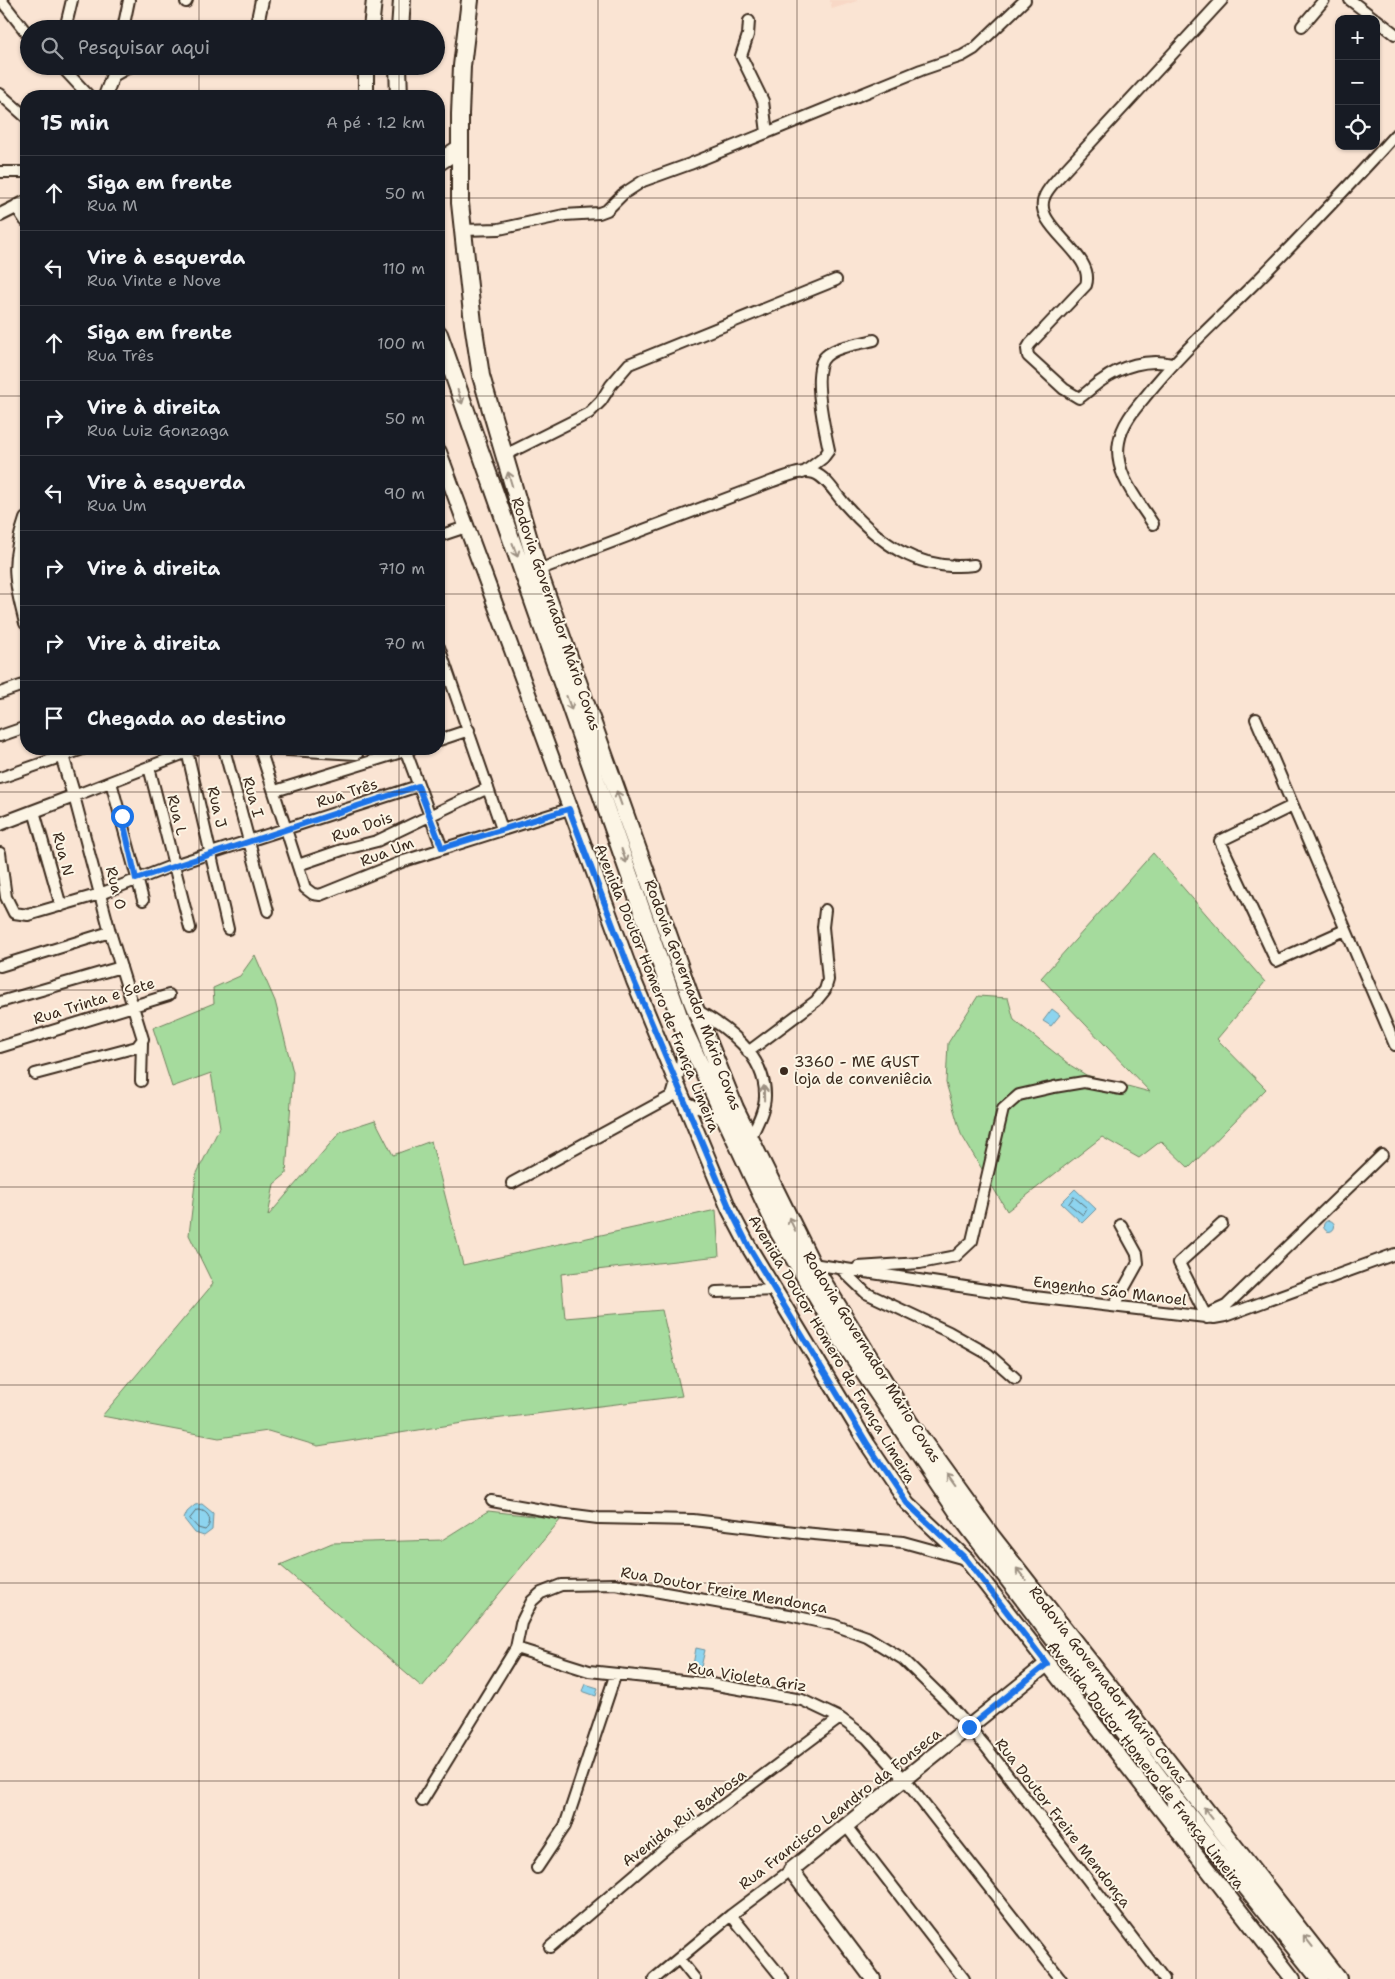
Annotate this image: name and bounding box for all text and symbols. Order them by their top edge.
map controls [1335,15,1380,150]
button: + [1335,15,1380,60]
search box [20,20,445,75]
icon: search [38,34,66,62]
text: Pesquisar aqui [78,35,210,60]
button: − [1335,60,1380,105]
button: locate [1335,105,1380,150]
text: 15 min [40,109,109,137]
text: A pé · 1.2 km [326,112,425,133]
text: Siga em frente [87,170,232,195]
icon: ahead [40,179,68,207]
text: 50 m [385,183,425,204]
text: Rua M [87,195,138,216]
text: Vire à esquerda [87,245,245,270]
icon: left [40,254,68,282]
text: 110 m [382,258,425,279]
text: Rua Vinte e Nove [87,270,221,291]
text: Siga em frente [87,320,232,345]
icon: ahead [40,329,68,357]
text: 100 m [377,333,425,354]
text: Rua Três [87,345,154,366]
one-way arrow [456,389,465,404]
text: Vire à direita [87,395,220,420]
icon: right [40,404,68,432]
text: 50 m [385,408,425,429]
text: Rua Luiz Gonzaga [87,420,229,441]
text: Vire à esquerda [87,470,245,495]
one-way arrow [505,471,515,487]
icon: left [40,479,68,507]
text: 90 m [384,483,425,504]
text: Rua Um [87,495,147,516]
street label: Rodovia Governador Mário Covas [507,495,605,733]
one-way arrow [511,542,520,557]
icon: right [40,554,68,582]
text: Vire à direita [87,556,220,581]
text: 710 m [378,558,425,579]
icon: right [40,629,68,657]
text: Vire à direita [87,631,220,656]
text: 70 m [384,633,425,654]
one-way arrow [565,695,574,710]
icon: arrive [40,704,68,732]
text: Chegada ao destino [87,706,286,731]
street label: Rua I [238,774,268,820]
street label: Rua Três [314,774,380,812]
street label: Rua J [203,784,231,830]
one-way arrow [614,791,623,807]
street label: Rua L [162,793,192,837]
route start [111,805,134,828]
street label: Rua Dois [329,807,395,847]
street label: Rua N [48,830,78,878]
street label: Rua Um [357,833,417,871]
street label: Avenida Doutor Homero de França Limeira [590,841,724,1136]
one-way arrow [620,848,629,863]
street label: Rua O [101,864,131,912]
street label: Rodovia Governador Mário Covas [640,877,746,1113]
street label: Rua Trinta e Sete [31,973,157,1029]
place label: 3360 - ME GUST loja de conveniêcia [794,1052,933,1089]
marker: 3360 - ME GUST loja de conveniêcia [778,1065,790,1077]
one-way arrow [759,1085,769,1102]
street label: Avenida Doutor Homero de França Limeira [744,1211,921,1487]
one-way arrow [787,1217,796,1232]
street label: Rodovia Governador Mário Covas [798,1247,946,1467]
street label: Engenho São Manoel [1032,1272,1188,1310]
one-way arrow [945,1475,956,1488]
street label: Rua Doutor Freire Mendonça [619,1562,830,1618]
one-way arrow [1016,1568,1027,1581]
street label: Rodovia Governador Mário Covas [1024,1582,1192,1788]
street label: Avenida Doutor Homero de França Limeira [1043,1637,1249,1894]
street label: Rua Violeta Griz [686,1658,808,1696]
route end [958,1716,981,1739]
street label: Rua Francisco Leandro da Fonseca [735,1723,946,1894]
street label: Rua Doutor Freire Mendonça [991,1734,1136,1912]
street label: Avenida Rui Barbosa [618,1764,751,1871]
one-way arrow [1202,1807,1213,1820]
one-way arrow [1303,1934,1313,1948]

